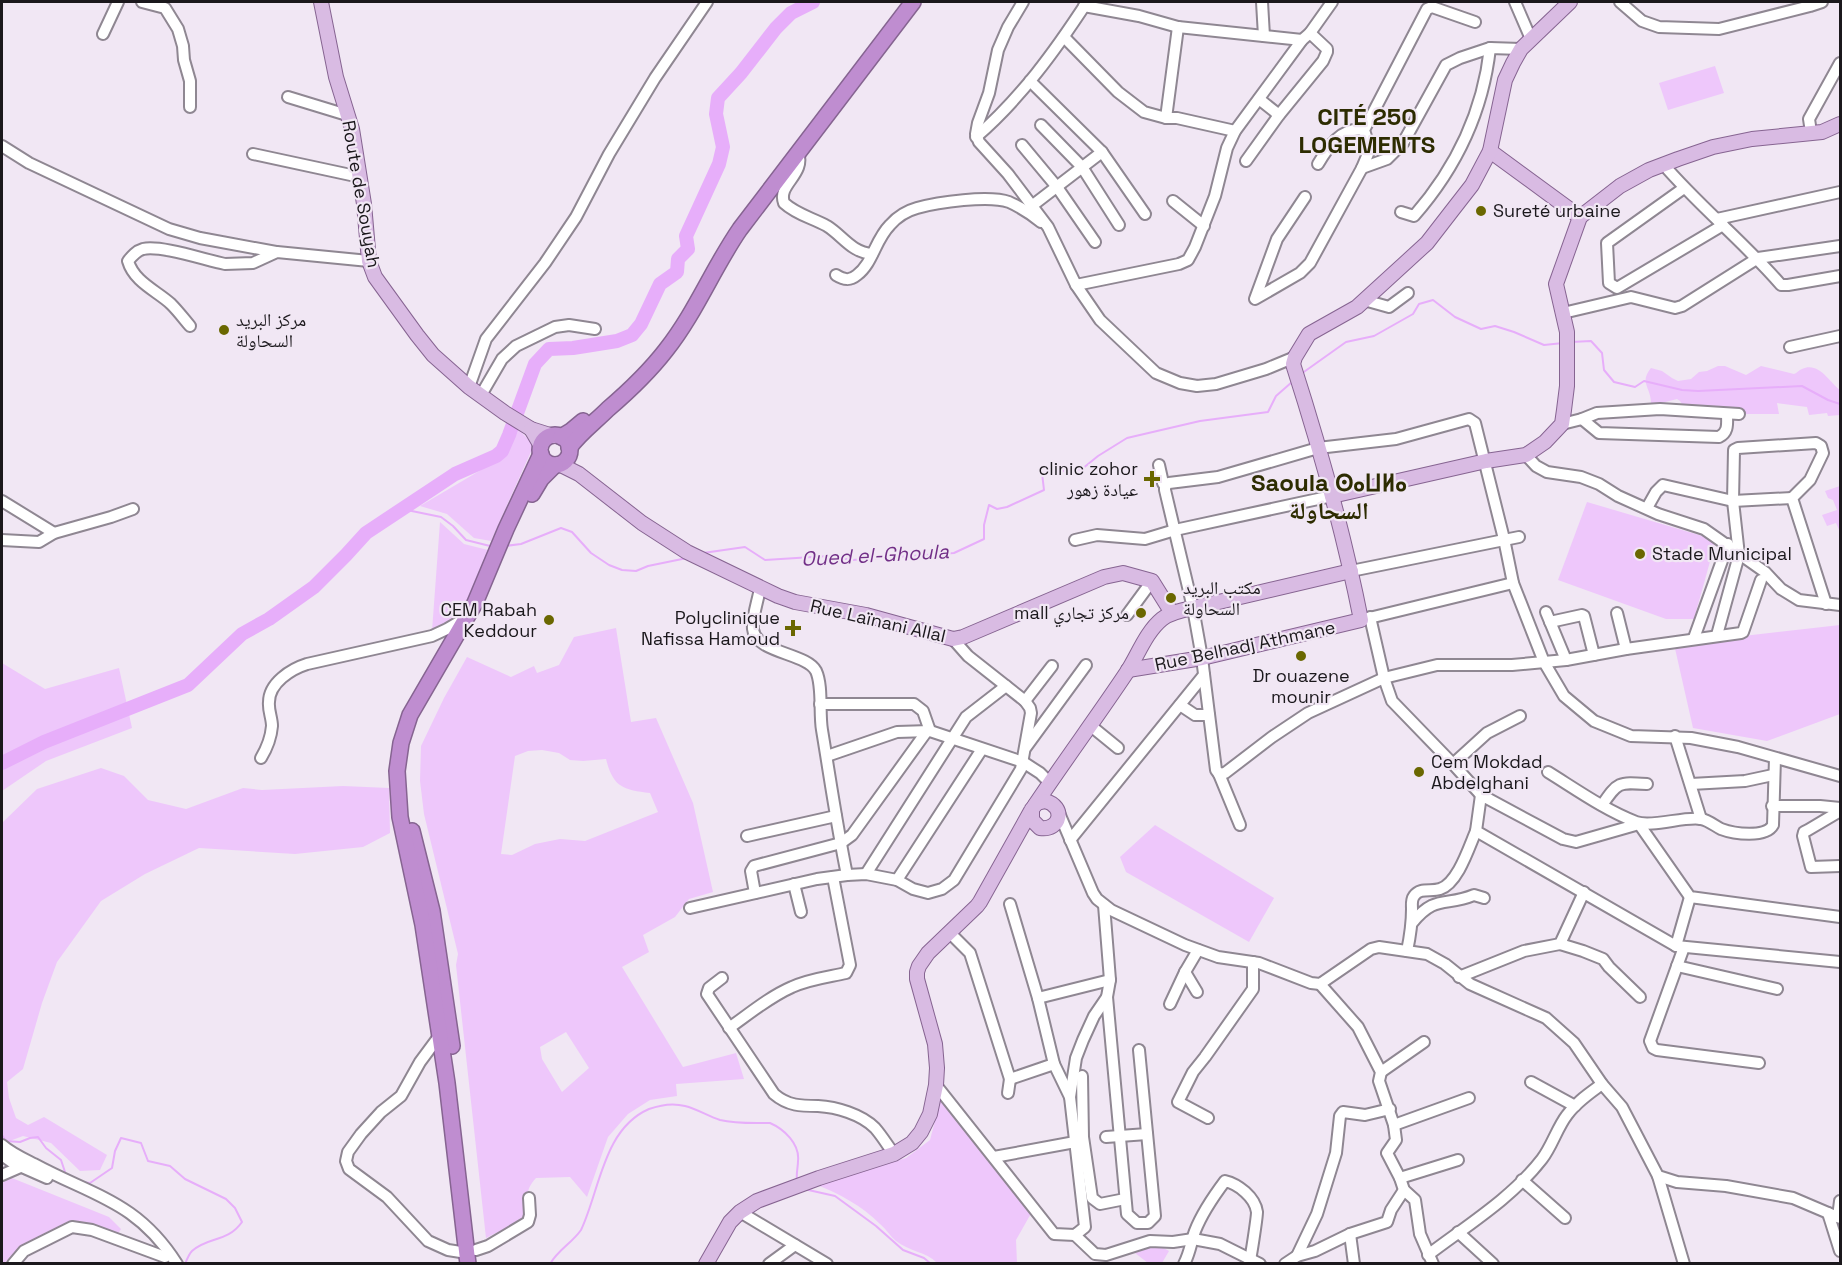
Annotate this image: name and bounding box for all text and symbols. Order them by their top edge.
district label: CITÉ 250 LOGEMENTS [1299,101,1435,160]
street label: Route de Souyah [337,118,386,269]
place label: Sureté urbaine [1493,199,1621,222]
marker: Sureté urbaine [1474,204,1488,218]
place label: مركز البريد السحاولة [236,308,306,352]
marker: مركز البريد السحاولة [217,323,231,337]
place label: clinic zohor عيادة زهور [1038,457,1138,501]
district label: Saoula ⵙⴰⵡⵍⴰ السحاولة [1251,467,1407,526]
marker: clinic zohor عيادة زهور [1143,470,1161,488]
water label: Oued el-Ghoula [801,538,950,572]
place label: Stade Municipal [1652,542,1792,565]
marker: Stade Municipal [1633,547,1647,561]
place label: مكتب البريد السحاولة [1183,576,1261,620]
marker: مكتب البريد السحاولة [1164,591,1178,605]
street label: Rue Laïnani Allal [808,594,948,647]
place label: CEM Rabah Keddour [440,598,537,642]
place label: mall مركز تجاري [1014,601,1129,628]
place label: Polyclinique Nafissa Hamoud [641,606,780,650]
marker: mall مركز تجاري [1134,606,1148,620]
marker: CEM Rabah Keddour [542,613,556,627]
street label: Rue Belhadj Athmane [1153,615,1337,676]
marker: Polyclinique Nafissa Hamoud [784,619,802,637]
marker: Dr ouazene mounir [1294,649,1308,663]
place label: Dr ouazene mounir [1252,664,1350,708]
place label: Cem Mokdad Abdelghani [1431,750,1543,794]
marker: Cem Mokdad Abdelghani [1412,765,1426,779]

